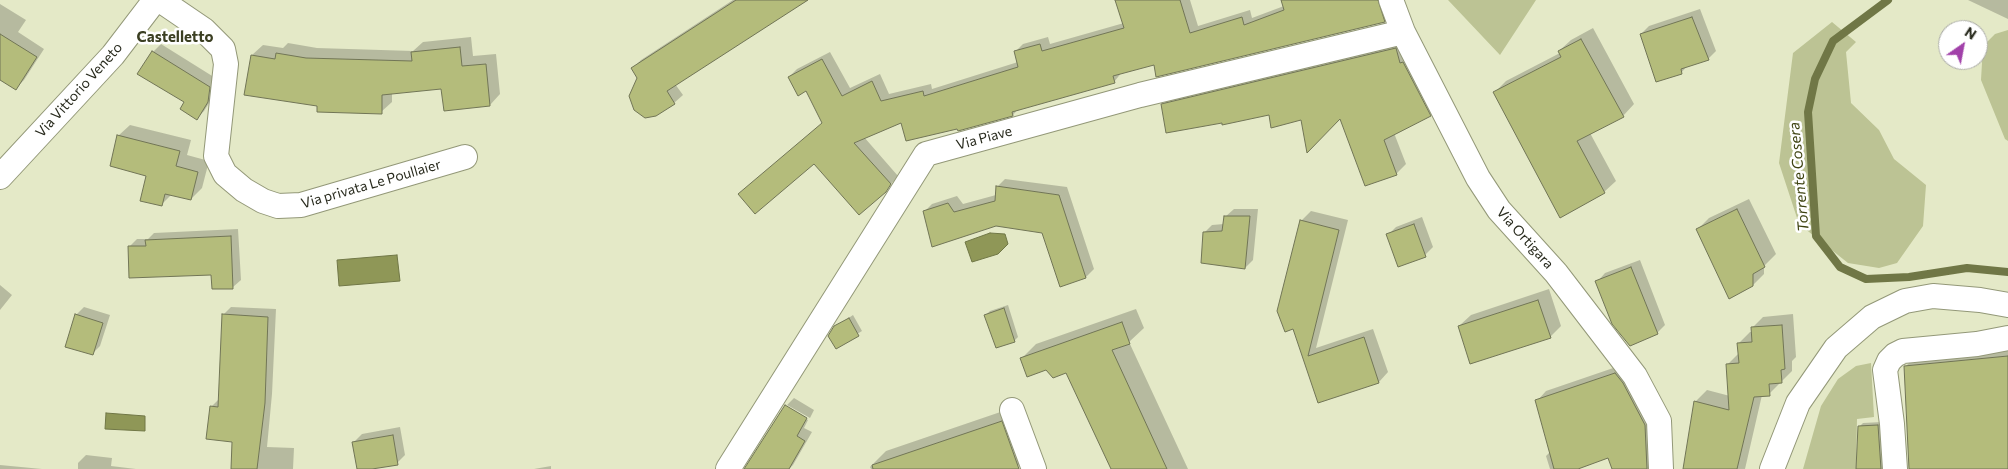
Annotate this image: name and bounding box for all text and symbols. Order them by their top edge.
north arrow [1938,20,1988,70]
text: N [1962,23,1980,43]
district label: Castelletto [137,28,213,46]
street label: Via Vittorio Veneto [32,39,126,141]
water label: Torrente Cosera [1785,121,1813,233]
street label: Via Piave [954,122,1014,154]
street label: Via privata Le Poullaier [299,156,443,212]
street label: Via Ortigara [1493,204,1557,272]

